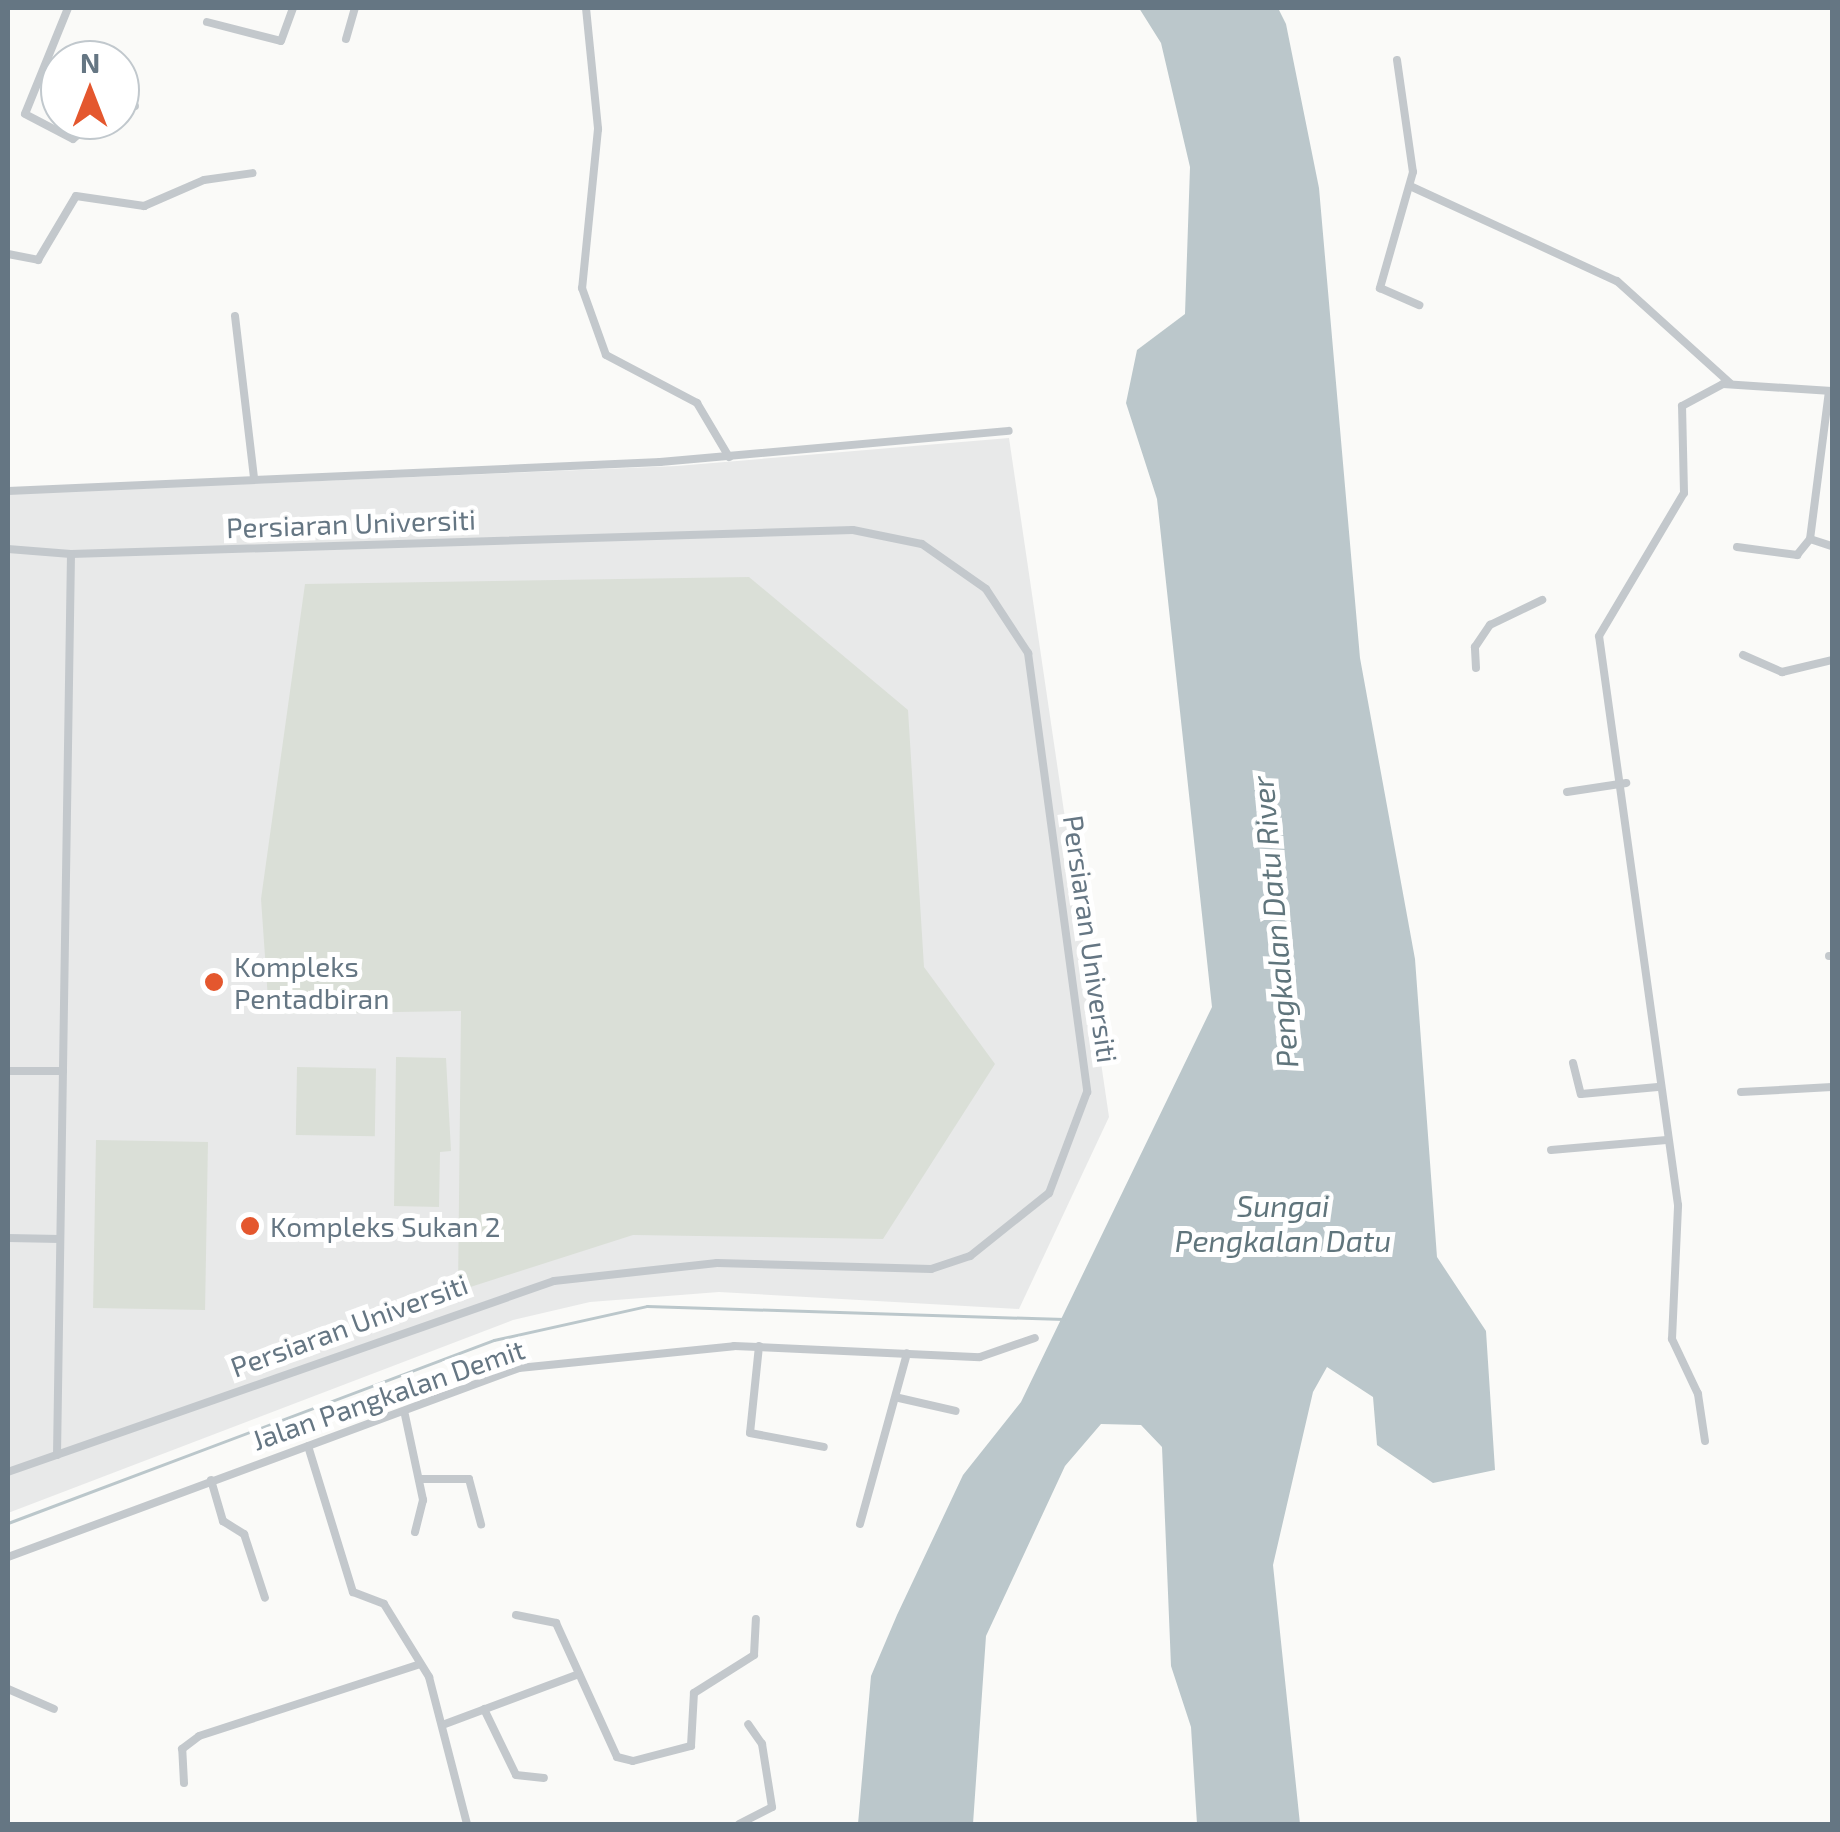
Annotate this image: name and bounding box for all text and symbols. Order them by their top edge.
north arrow [40,40,140,140]
text: N [80,45,100,79]
street label: Persiaran Universiti [226,502,476,544]
water label: Pengkalan Datu River [1243,774,1305,1070]
street label: Persiaran Universiti [1057,813,1125,1065]
place label: Kompleks Pentadbiran [234,949,390,1015]
marker: Kompleks Pentadbiran [203,971,225,993]
water label: Sungai Pengkalan Datu [1175,1187,1391,1258]
place label: Kompleks Sukan 2 [270,1209,500,1243]
marker: Kompleks Sukan 2 [239,1215,261,1237]
street label: Persiaran Universiti [226,1266,472,1384]
street label: Jalan Pangkalan Demit [247,1332,529,1456]

